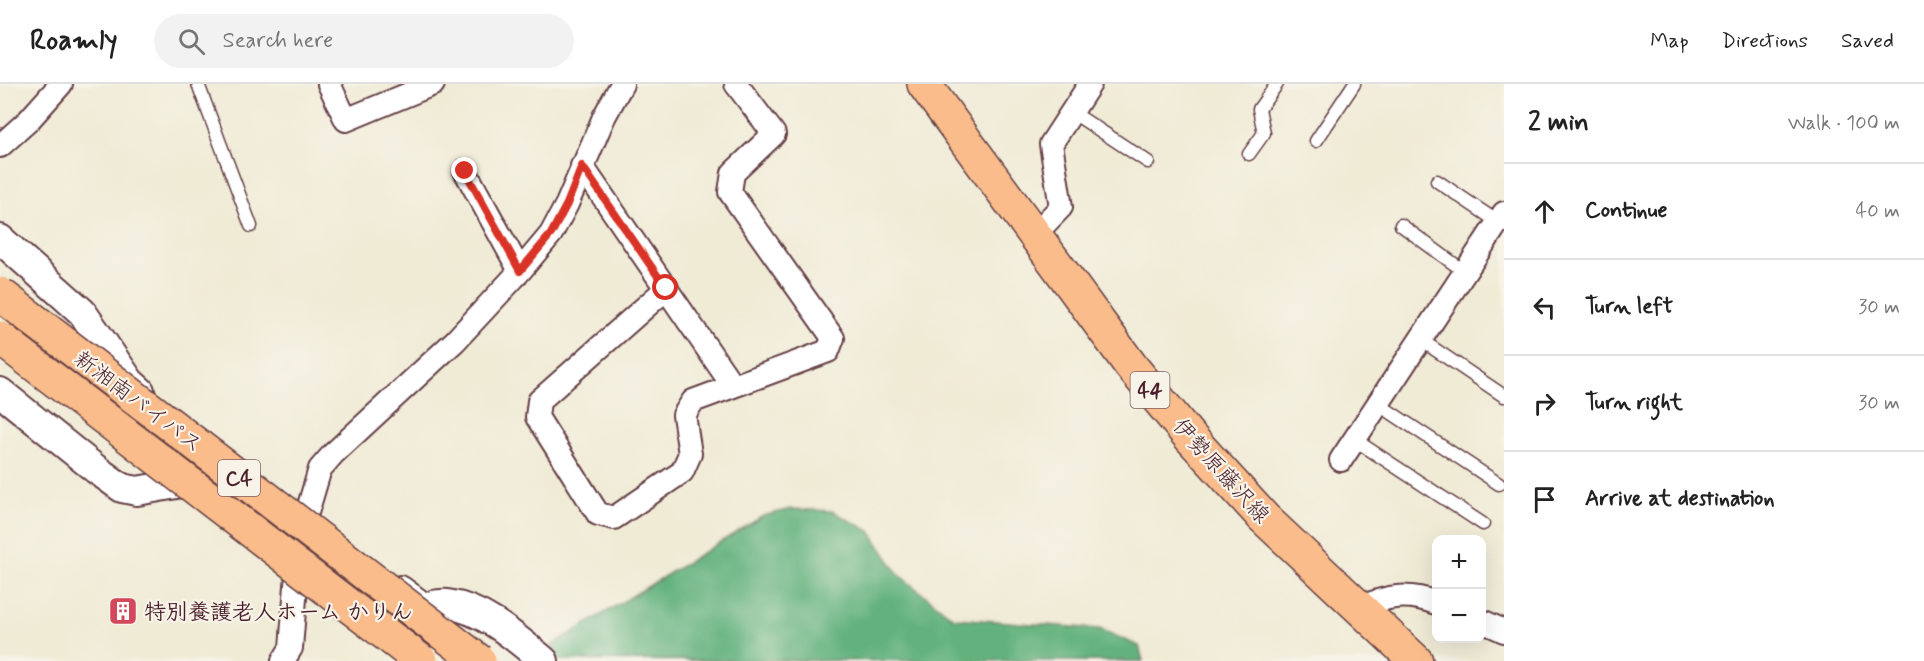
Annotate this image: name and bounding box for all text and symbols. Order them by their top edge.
search box [154,14,574,68]
text: Roamly [30,23,118,60]
icon: search [175,25,208,58]
text: Search here [223,27,333,55]
text: Map [1650,27,1689,55]
text: Directions [1722,27,1808,55]
text: Saved [1841,27,1894,55]
text: 2 min [1528,106,1589,140]
text: Walk · 100 m [1788,110,1900,137]
route end [451,157,477,183]
icon: ahead [1528,195,1561,228]
text: Continue [1585,197,1667,225]
text: 40 m [1856,198,1900,225]
route start [652,274,678,300]
icon: left [1528,291,1561,324]
text: Turn left [1585,293,1673,321]
text: 30 m [1858,294,1900,321]
street label: 新湘南バイパス [68,345,208,460]
road number: 44 [1130,372,1170,408]
icon: right [1528,387,1561,420]
text: Turn right [1585,389,1683,417]
text: 30 m [1858,390,1900,417]
street label: 伊勢原藤沢線 [1166,413,1275,530]
road number: C4 [218,460,260,496]
icon: arrive [1528,483,1561,516]
text: Arrive at destination [1585,485,1775,513]
map controls [1432,535,1486,643]
button: + [1432,535,1486,589]
button: − [1432,589,1486,643]
building icon: 特別養護老人ホーム かりん [107,595,139,627]
place label: 特別養護老人ホーム かりん [144,599,413,627]

